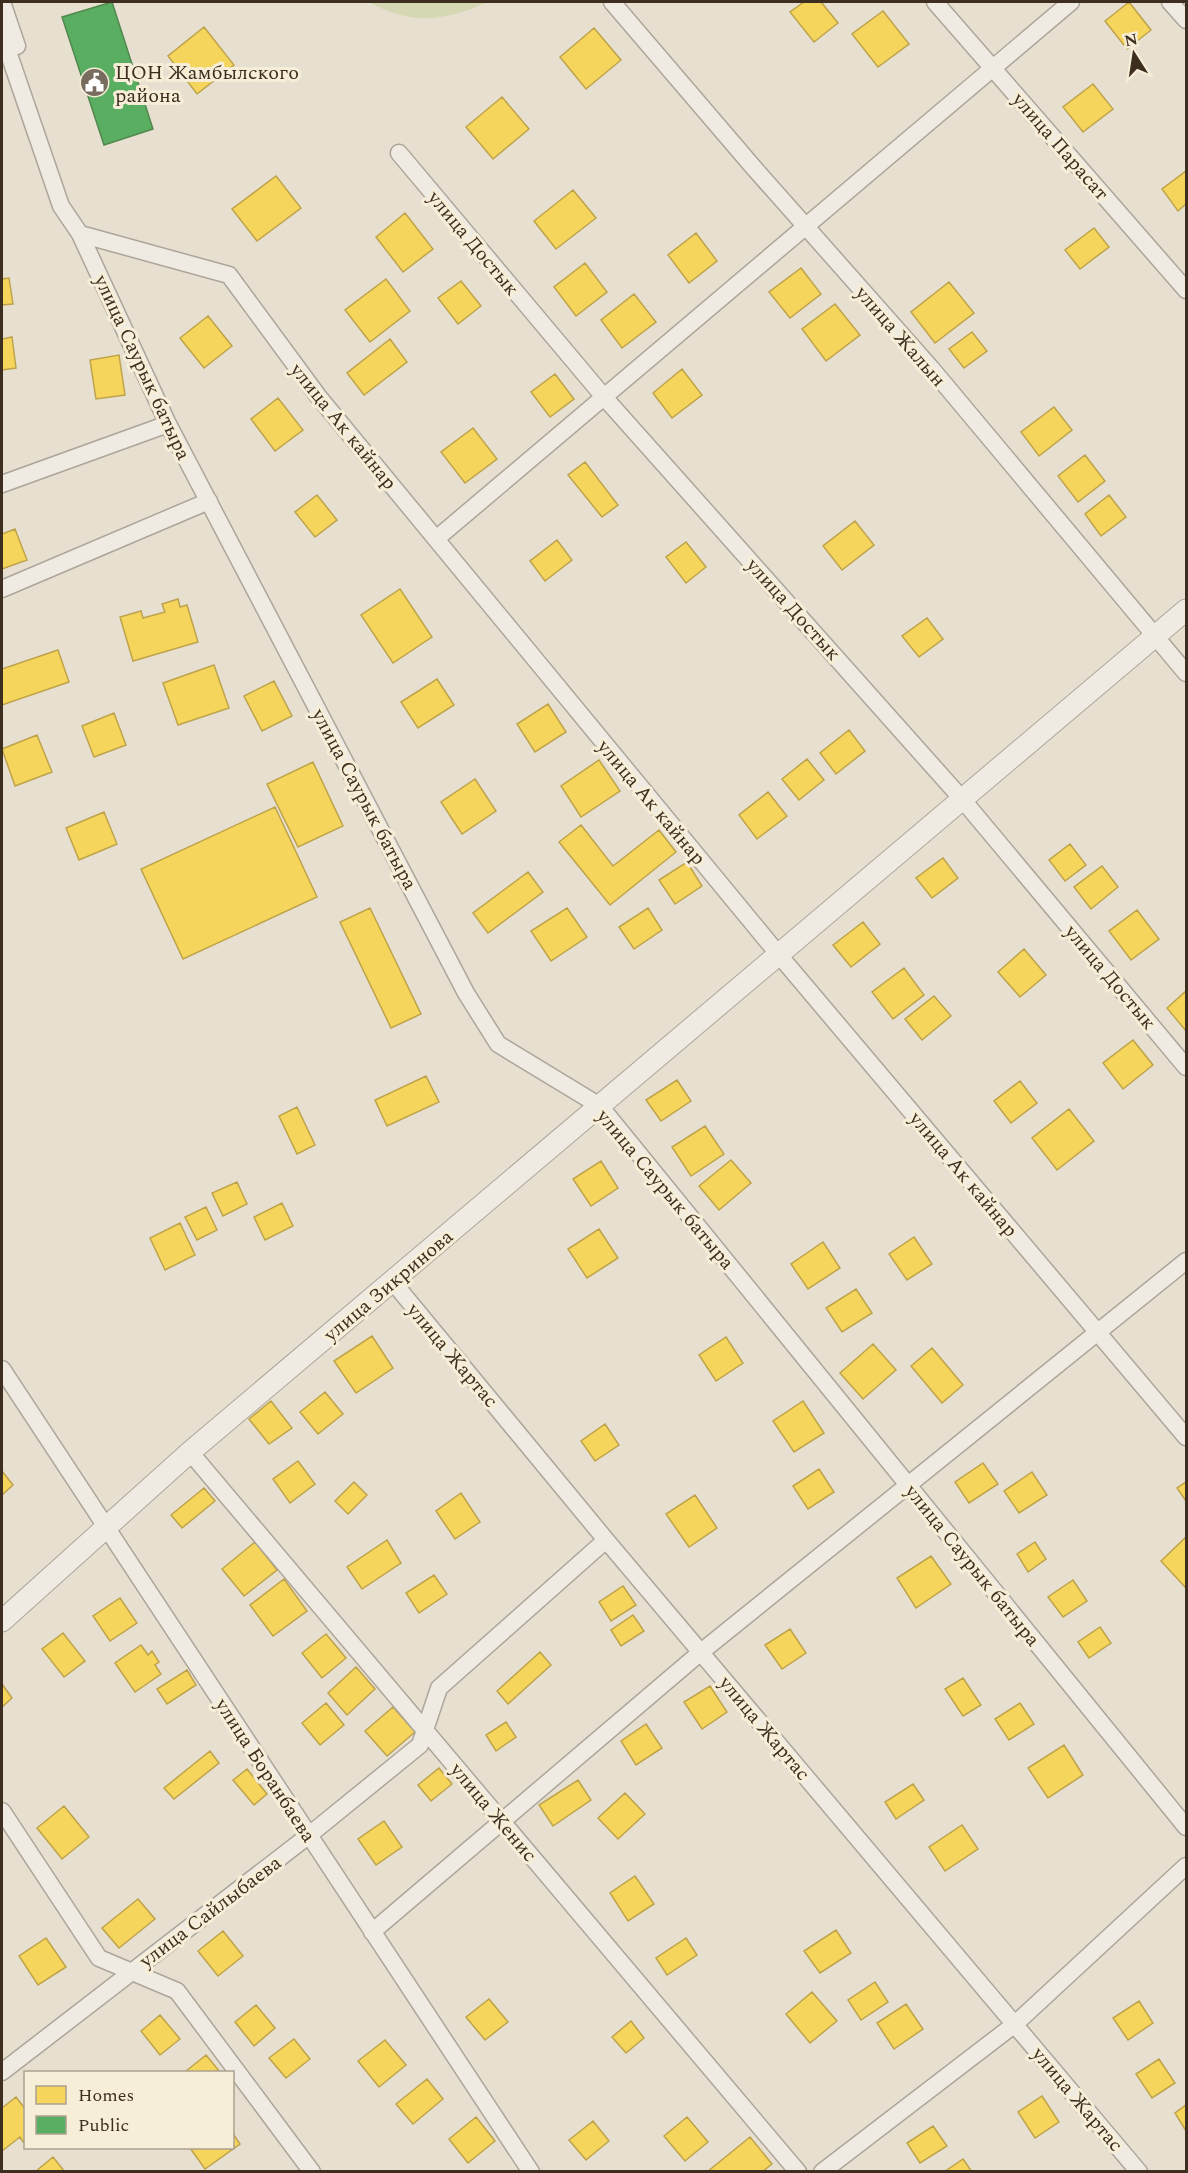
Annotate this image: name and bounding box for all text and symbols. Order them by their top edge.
north arrow [1104,24,1164,84]
text: N [1122,27,1140,53]
place label: ЦОН Жамбылского района [115,58,299,111]
public building icon: ЦОН Жамбылского района [78,67,110,99]
street label: улица Парасат [1004,85,1116,207]
street label: улица Достык [419,184,526,303]
street label: улица Саурык батыра [86,269,198,465]
street label: улица Жалын [847,279,953,394]
street label: улица Ак кайнар [282,356,404,497]
street label: улица Достык [738,551,848,668]
street label: улица Саурык батыра [303,703,425,896]
street label: улица Ак кайнар [589,733,713,872]
street label: улица Достык [1056,918,1163,1037]
street label: улица Саурык батыра [588,1102,742,1277]
street label: улица Ак кайнар [901,1105,1025,1244]
street label: улица Зикринова [316,1222,460,1350]
street label: улица Жартас [399,1296,505,1415]
street label: улица Саурык батыра [897,1477,1047,1654]
street label: улица Жартас [711,1669,817,1788]
street label: улица Боранбаева [207,1692,323,1849]
street label: улица Женис [442,1756,544,1869]
street label: улица Сайлыбаева [132,1848,288,1976]
street label: улица Жартас [1024,2040,1130,2159]
legend [24,2071,234,2149]
text: Homes [78,2082,134,2109]
text: Public [78,2112,129,2139]

